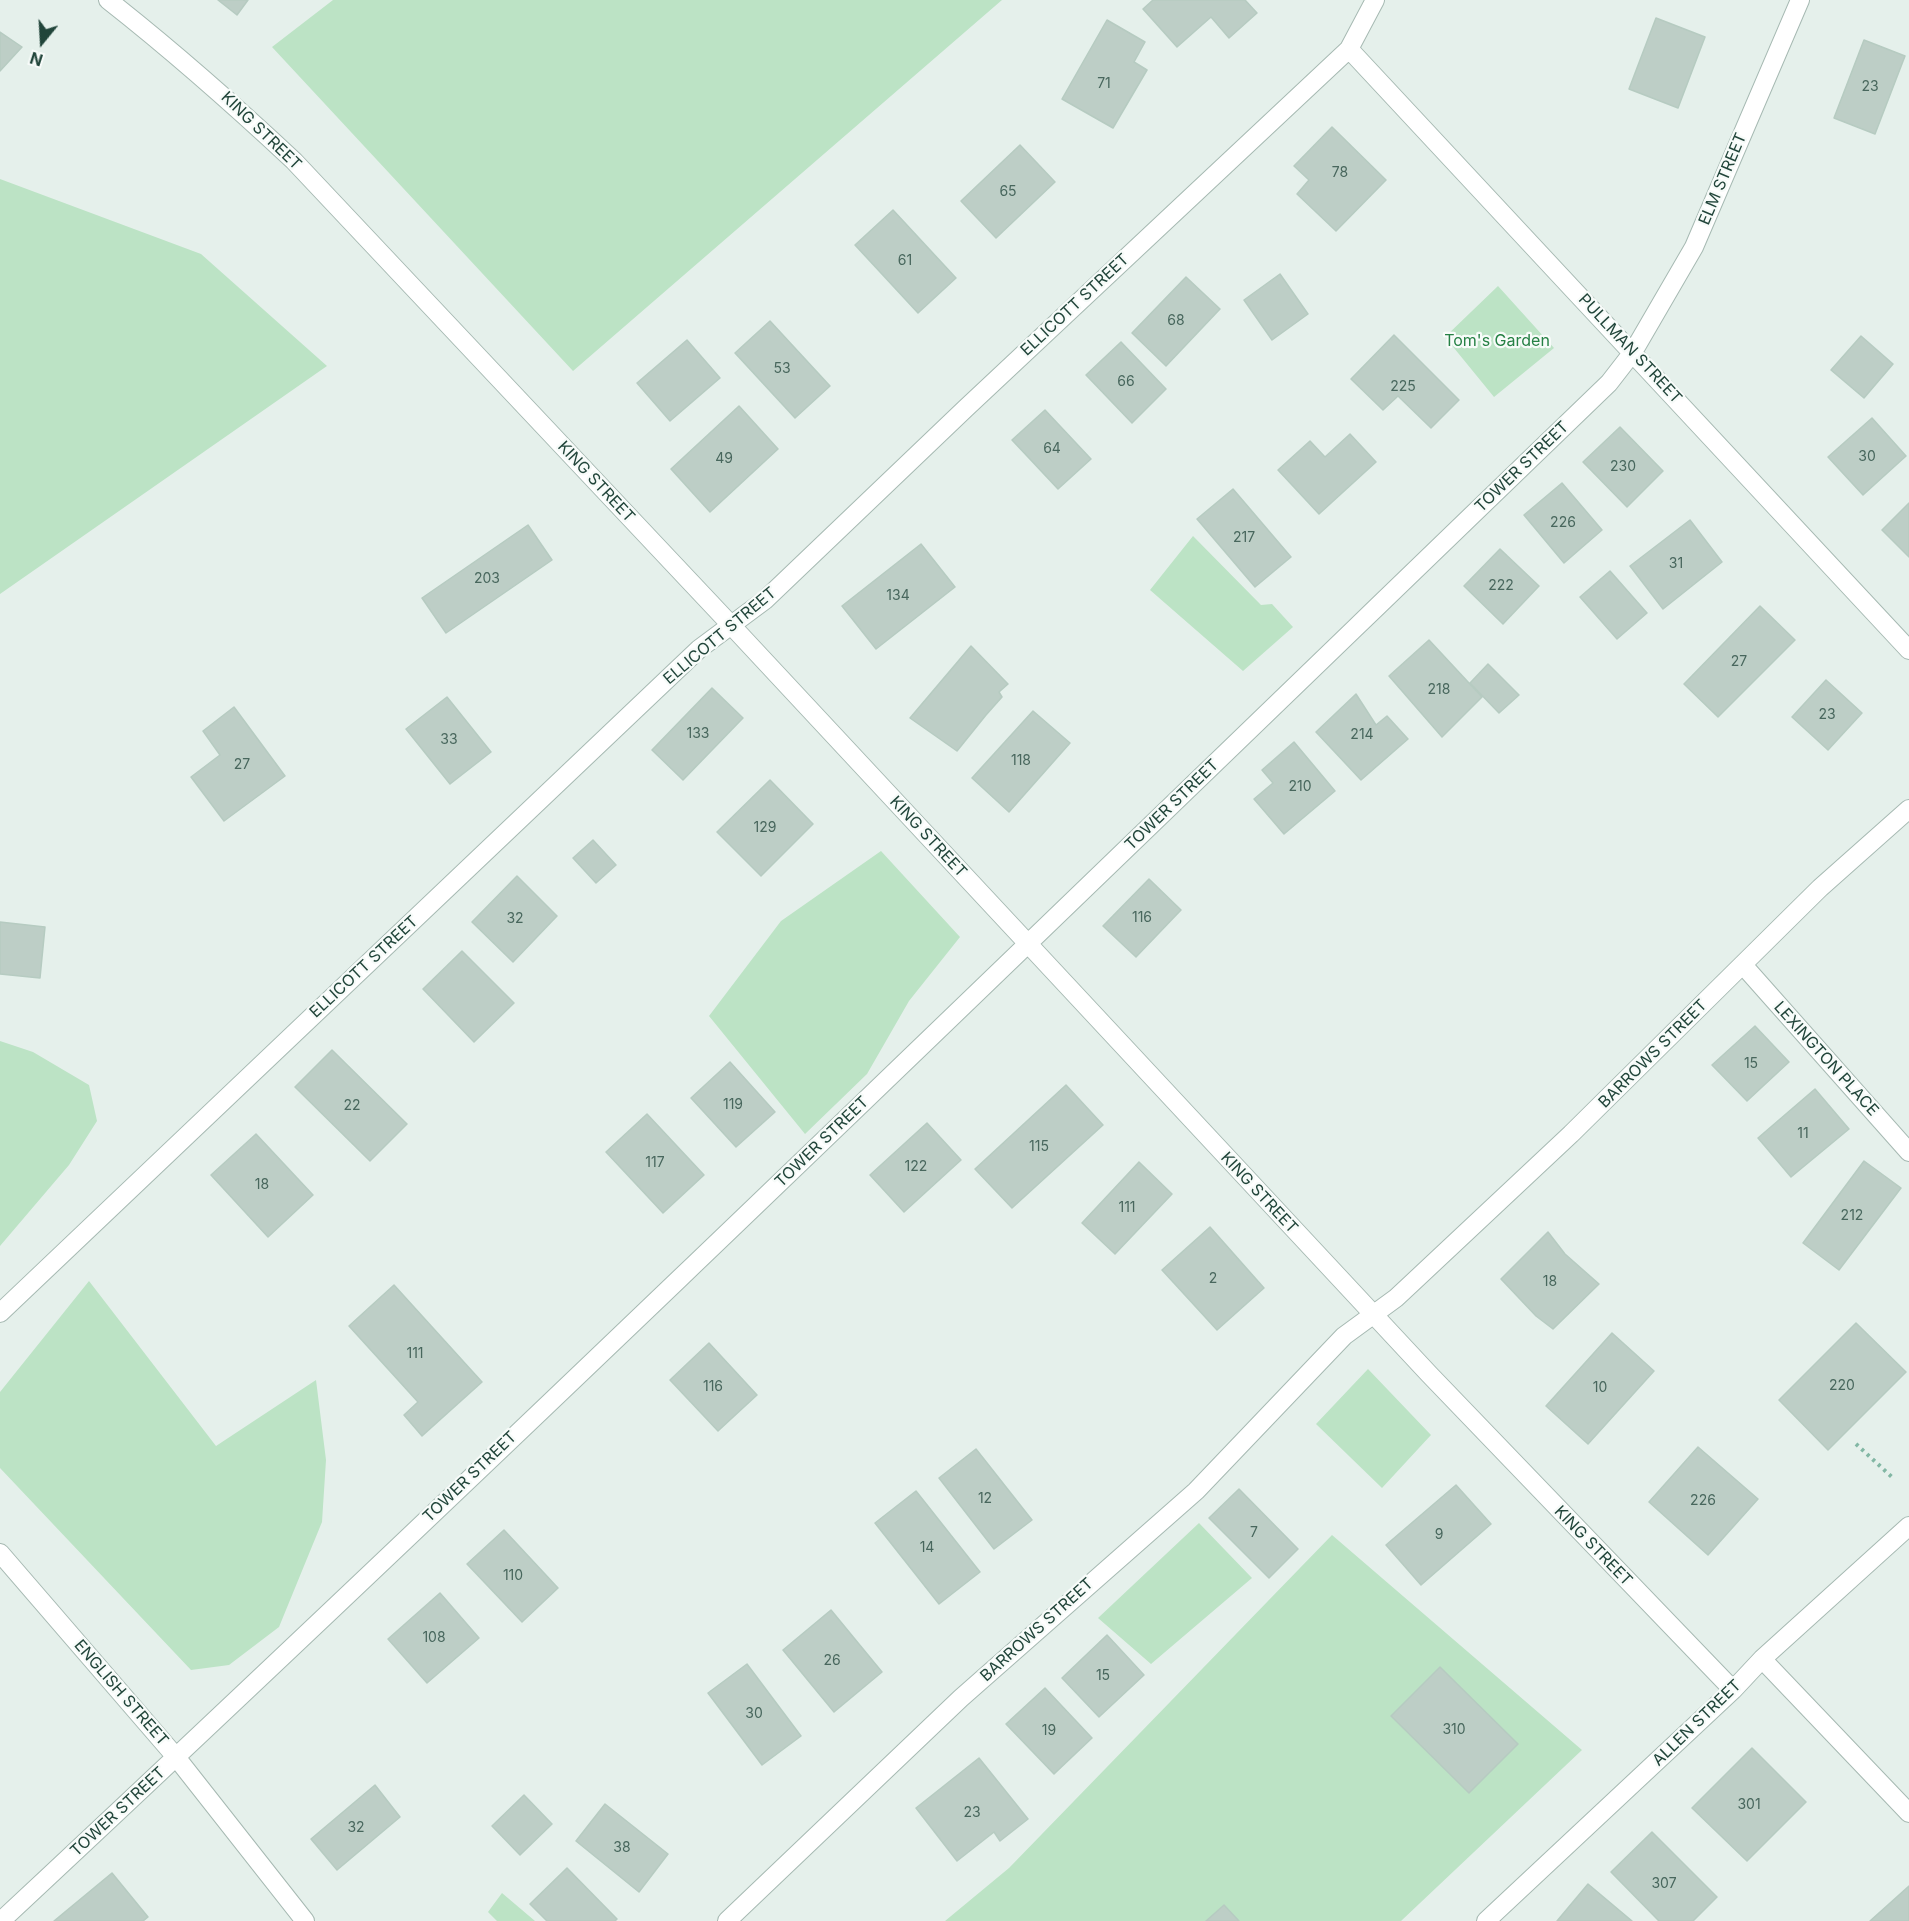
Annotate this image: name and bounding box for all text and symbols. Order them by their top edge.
north arrow [12,12,72,72]
text: N [28,48,45,71]
house number: 71 [1097,76,1111,92]
house number: 23 [1861,79,1879,95]
street label: KING STREET [217,88,305,174]
street label: ELM STREET [1695,130,1751,228]
house number: 78 [1332,165,1348,181]
house number: 65 [999,184,1017,200]
street label: ELLICOTT STREET [1017,250,1133,360]
house number: 61 [898,253,912,269]
street label: PULLMAN STREET [1574,290,1686,408]
house number: 68 [1167,313,1185,329]
park label: Tom's Garden [1444,331,1550,351]
house number: 53 [773,361,791,377]
house number: 66 [1117,374,1135,390]
house number: 225 [1390,379,1416,395]
street label: TOWER STREET [1471,417,1573,517]
street label: KING STREET [554,437,638,527]
house number: 64 [1043,441,1061,457]
house number: 30 [1858,449,1876,465]
house number: 49 [715,451,733,467]
house number: 230 [1610,459,1636,475]
house number: 226 [1550,515,1576,531]
house number: 217 [1233,530,1255,546]
house number: 31 [1669,556,1683,572]
house number: 203 [474,571,500,587]
house number: 222 [1488,578,1514,594]
street label: ELLICOTT STREET [660,583,780,689]
house number: 134 [886,588,910,604]
house number: 27 [1731,654,1747,670]
house number: 218 [1428,682,1450,698]
house number: 23 [1818,707,1836,723]
house number: 133 [687,726,709,742]
house number: 214 [1350,727,1374,743]
house number: 33 [440,732,458,748]
house number: 118 [1011,753,1031,769]
street label: TOWER STREET [1121,755,1223,855]
house number: 27 [234,757,250,773]
house number: 210 [1288,779,1312,795]
street label: KING STREET [886,792,970,882]
house number: 129 [754,820,776,836]
house number: 116 [1132,910,1152,926]
house number: 32 [506,911,524,927]
street label: ELLICOTT STREET [306,912,422,1022]
street label: BARROWS STREET [1595,996,1711,1112]
street label: LEXINGTON PLACE [1770,998,1882,1120]
house number: 15 [1744,1056,1758,1072]
street label: TOWER STREET [771,1092,873,1192]
house number: 119 [723,1097,743,1113]
house number: 22 [343,1098,361,1114]
house number: 11 [1797,1126,1809,1142]
house number: 115 [1029,1139,1049,1155]
street label: KING STREET [1217,1148,1301,1238]
house number: 117 [645,1155,665,1171]
house number: 122 [905,1159,927,1175]
house number: 18 [255,1177,269,1193]
house number: 111 [1118,1200,1136,1216]
house number: 212 [1841,1208,1863,1224]
house number: 2 [1209,1271,1217,1287]
house number: 18 [1543,1274,1557,1290]
house number: 111 [406,1346,424,1362]
house number: 220 [1829,1378,1855,1394]
house number: 116 [703,1379,723,1395]
house number: 10 [1593,1380,1607,1396]
street label: TOWER STREET [419,1427,521,1527]
house number: 12 [978,1491,992,1507]
house number: 226 [1690,1493,1716,1509]
street label: KING STREET [1550,1502,1636,1590]
house number: 7 [1250,1525,1258,1541]
house number: 9 [1435,1527,1443,1543]
house number: 14 [920,1540,934,1556]
house number: 110 [503,1568,523,1584]
street label: BARROWS STREET [977,1574,1097,1686]
house number: 108 [422,1630,446,1646]
street label: ENGLISH STREET [70,1636,172,1750]
house number: 26 [823,1653,841,1669]
house number: 15 [1096,1668,1110,1684]
street label: ALLEN STREET [1649,1676,1745,1770]
house number: 30 [745,1706,763,1722]
house number: 310 [1442,1722,1466,1738]
house number: 19 [1042,1723,1056,1739]
street label: TOWER STREET [67,1763,169,1861]
house number: 301 [1737,1797,1761,1813]
house number: 23 [963,1805,981,1821]
house number: 32 [347,1820,365,1836]
house number: 38 [613,1840,631,1856]
house number: 307 [1651,1876,1677,1892]

